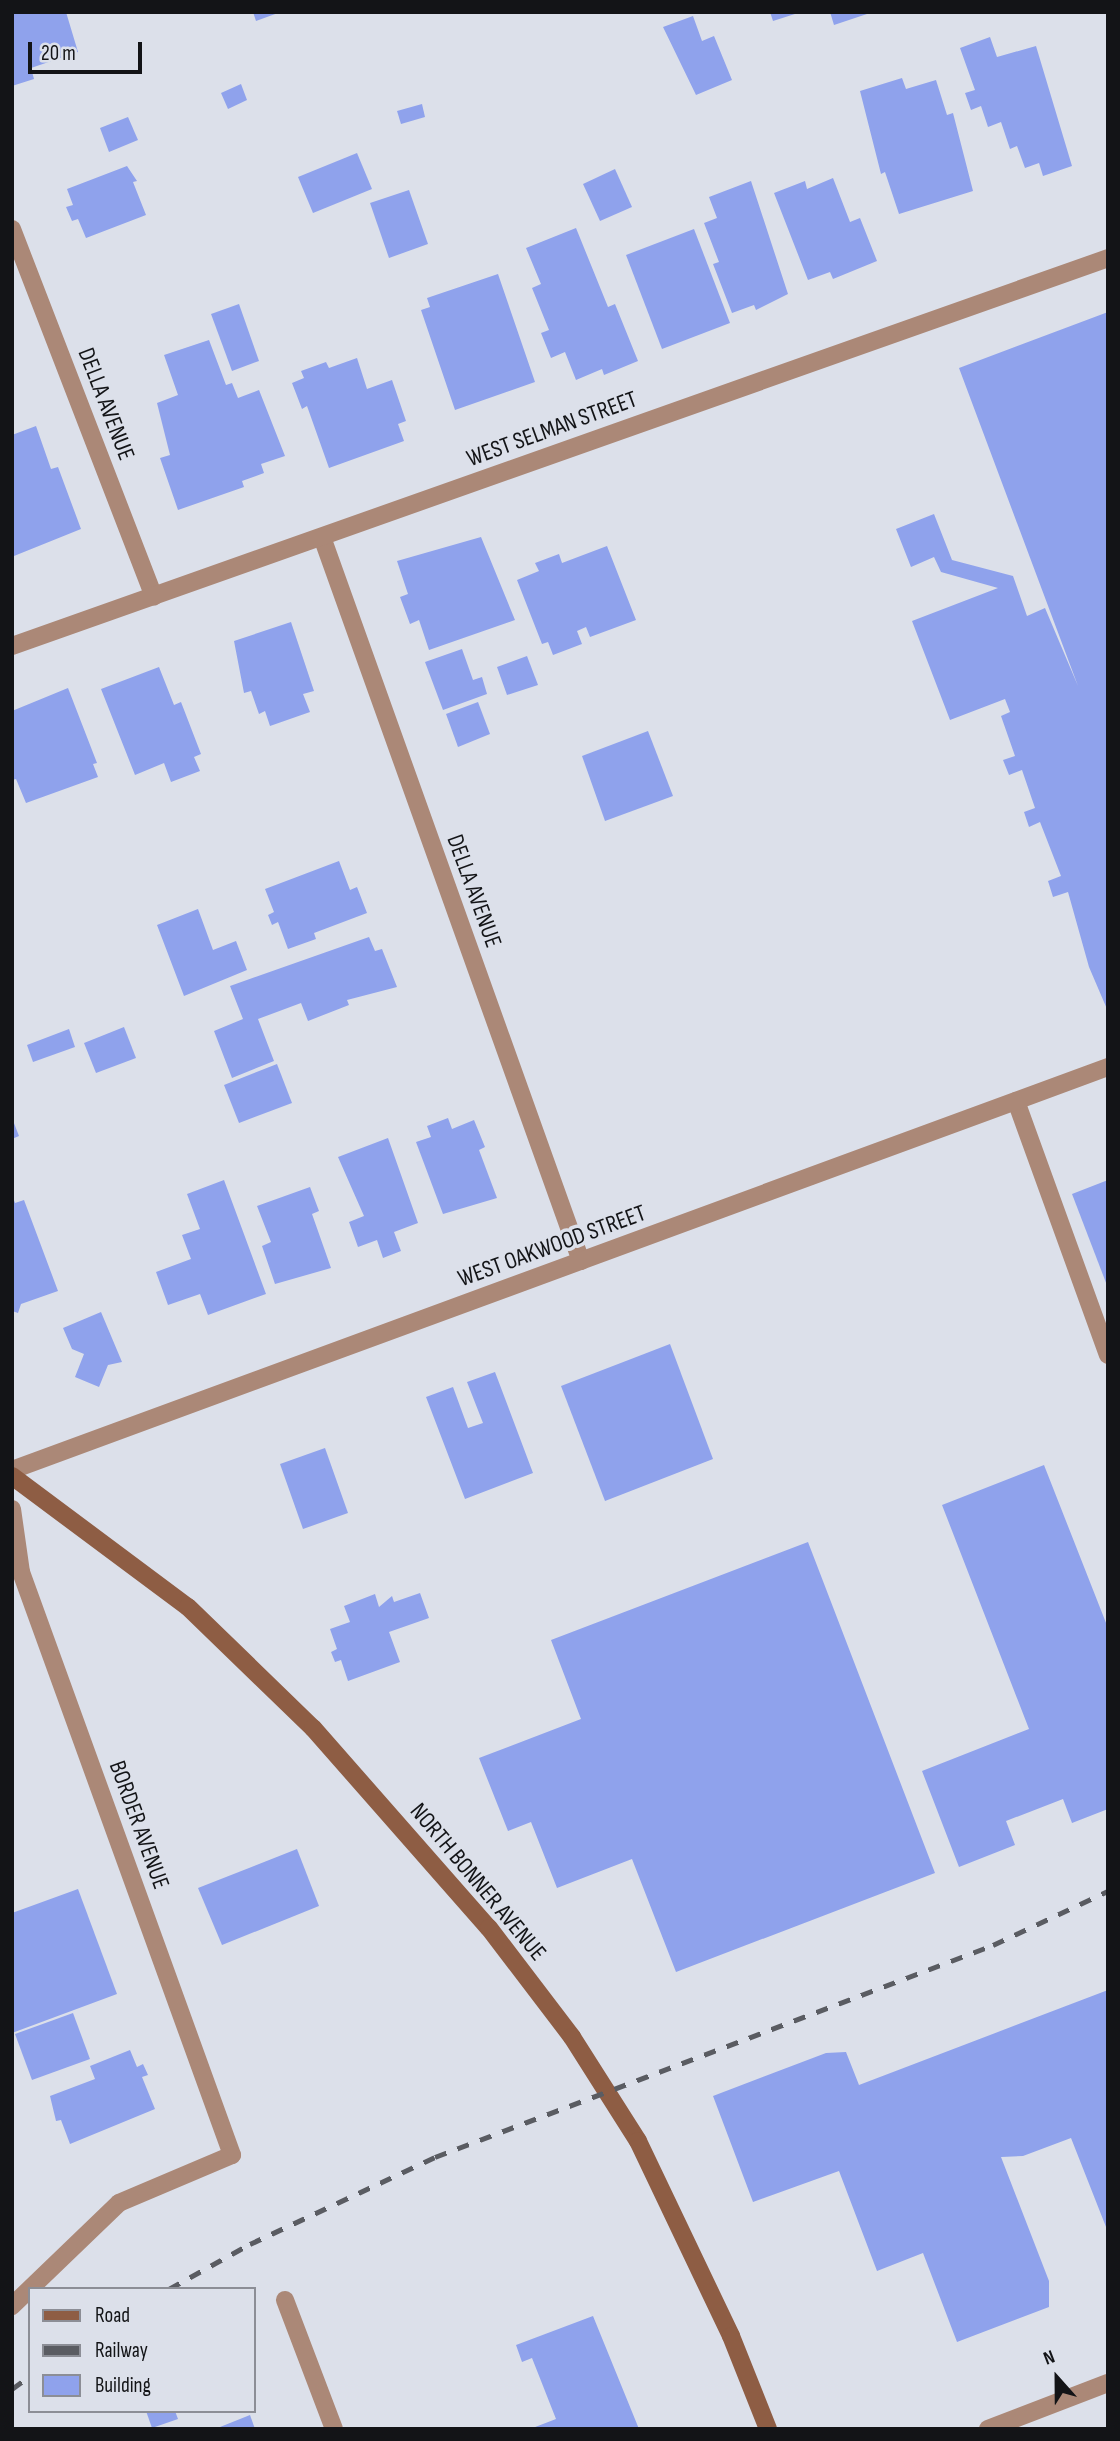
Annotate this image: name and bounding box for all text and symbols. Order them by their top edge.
scale bar [32,28,145,72]
text: 20 m [41,41,76,66]
street label: DELLA AVENUE [71,344,141,464]
street label: WEST SELMAN STREET [463,385,641,473]
street label: DELLA AVENUE [440,831,508,951]
street label: WEST OAKWOOD STREET [454,1199,650,1293]
street label: BORDER AVENUE [102,1757,176,1893]
street label: NORTH BONNER AVENUE [404,1797,552,1967]
legend [28,2287,256,2413]
text: Road [95,2303,130,2328]
text: Railway [95,2338,148,2363]
north arrow [1022,2343,1092,2413]
text: N [1040,2345,1058,2370]
text: Building [95,2373,151,2398]

